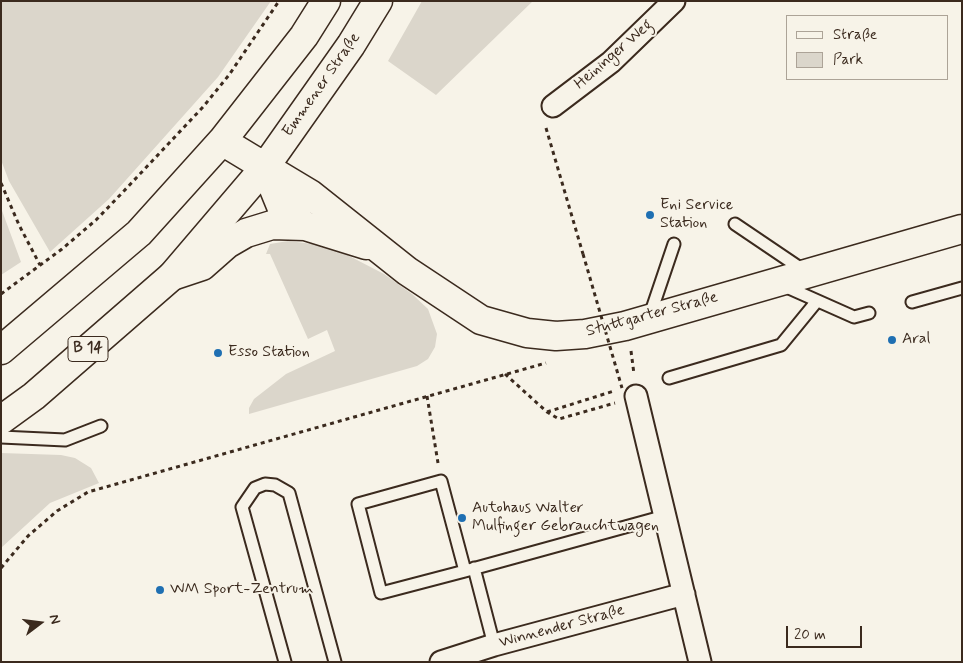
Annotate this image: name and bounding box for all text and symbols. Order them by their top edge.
legend [786,15,948,80]
street label: Heininger Weg [571,16,657,94]
text: Straße [833,25,877,45]
street label: Emmener Straße [279,29,365,141]
text: Park [833,50,863,70]
place label: Eni Service Station [660,196,733,234]
marker: Eni Service Station [644,209,656,221]
street label: Stuttgarter Straße [584,288,720,342]
place label: Aral [902,330,930,350]
marker: Aral [886,334,898,346]
road number: B 14 [68,336,108,362]
place label: Esso Station [228,343,310,363]
marker: Esso Station [212,347,224,359]
place label: Autohaus Walter Mulfinger Gebrauchtwagen [472,499,659,537]
marker: Autohaus Walter Mulfinger Gebrauchtwagen [456,512,468,524]
place label: WM Sport-Zentrum [170,580,314,600]
marker: WM Sport-Zentrum [154,584,166,596]
north arrow [15,598,65,648]
street label: Winnender Straße [497,601,627,653]
text: N [45,612,64,626]
scale bar [788,616,864,648]
text: 20 m [794,625,826,645]

